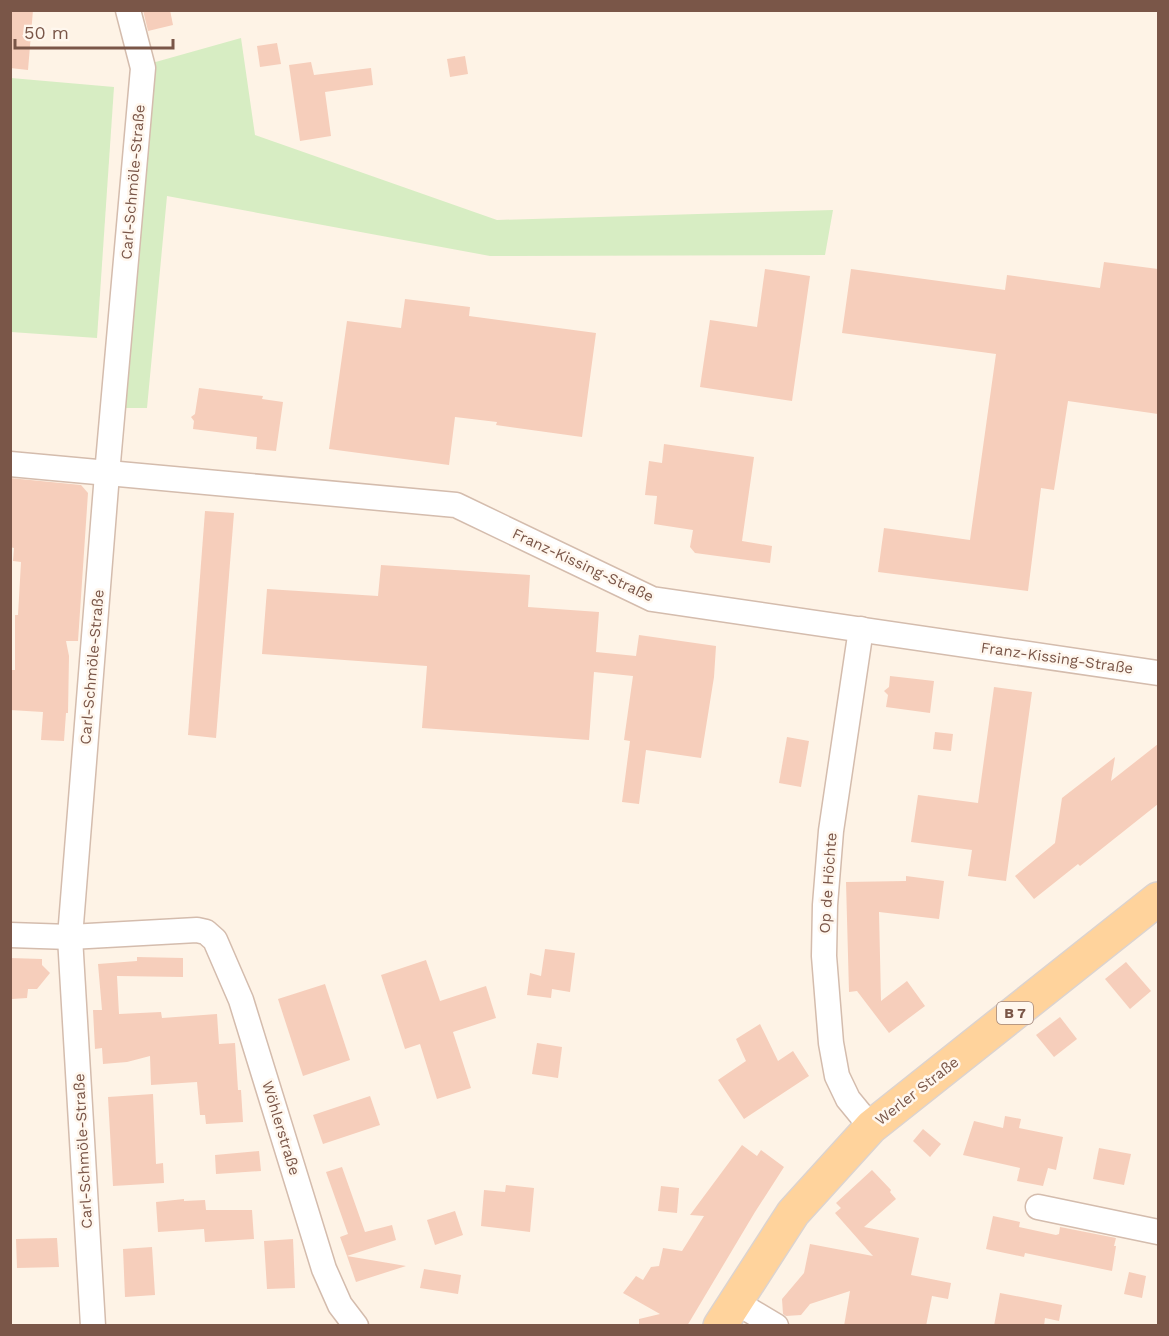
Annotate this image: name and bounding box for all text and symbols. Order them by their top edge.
scale bar [15,12,172,50]
text: 50 m [24,22,69,43]
street label: Carl-Schmöle-Straße [117,104,149,260]
street label: Franz-Kissing-Straße [510,524,656,606]
street label: Carl-Schmöle-Straße [76,589,108,745]
street label: Franz-Kissing-Straße [980,638,1134,678]
street label: Op de Höchte [815,832,841,934]
road number: B 7 [997,1002,1033,1024]
street label: Werler Straße [872,1053,962,1129]
street label: Carl-Schmöle-Straße [70,1073,96,1229]
street label: Wöhlerstraße [258,1079,304,1177]

